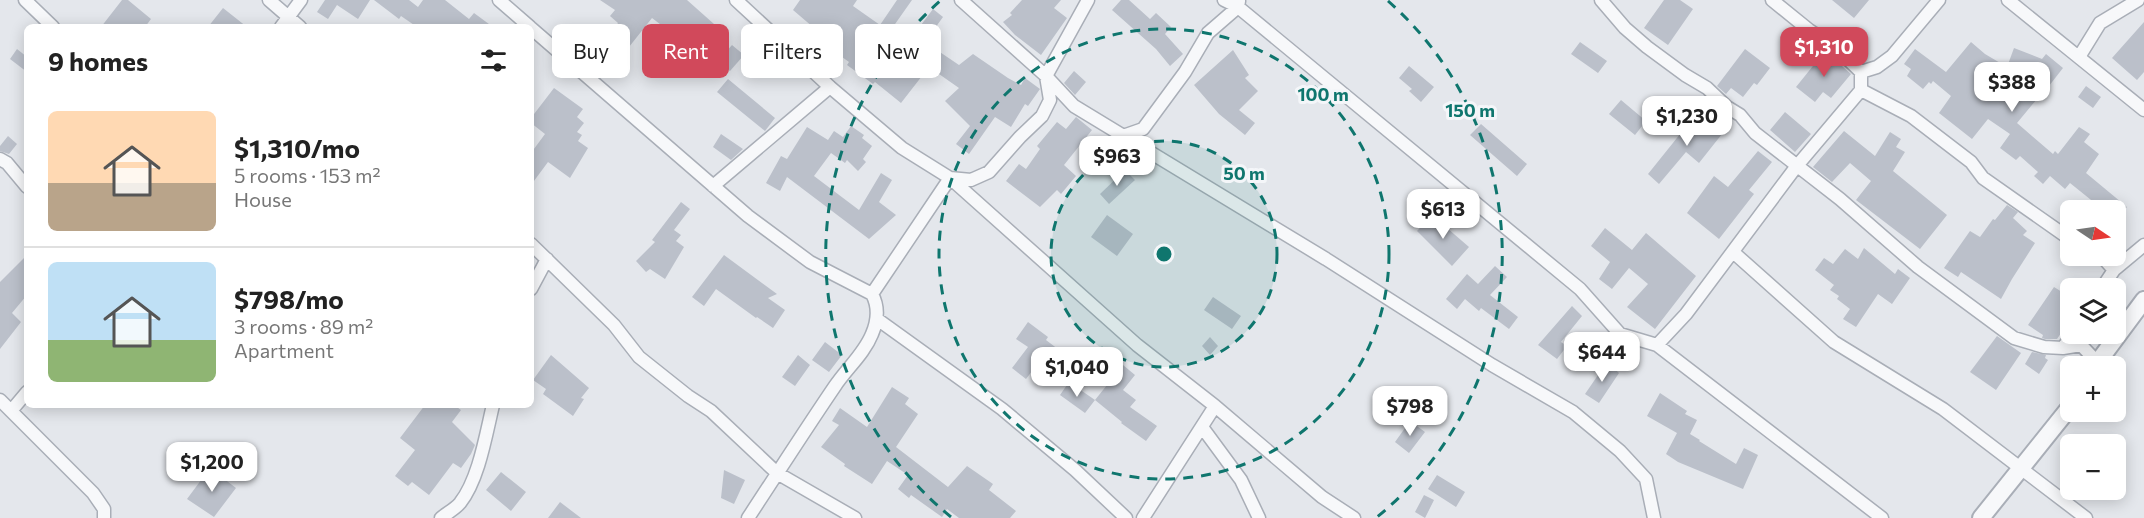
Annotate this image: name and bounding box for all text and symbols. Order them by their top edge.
chip: Buy [552,24,630,78]
chip: Rent [642,24,729,78]
chip: Filters [741,24,843,78]
chip: New [855,24,941,78]
pin: $1,310 [1775,27,1873,78]
text: $1,310 [1794,34,1854,58]
icon: filters [477,44,510,77]
text: 9 homes [48,45,148,76]
pin: $388 [1976,62,2048,113]
text: $388 [1988,69,2036,93]
text: 100 m [1297,83,1349,105]
pin: $1,230 [1638,96,1736,147]
text: 150 m [1445,99,1495,121]
text: $1,230 [1656,103,1718,127]
text: $1,310/mo [234,132,360,163]
icon: home [96,135,168,207]
pin: $963 [1081,136,1153,187]
text: $963 [1093,143,1141,167]
text: 50 m [1223,162,1265,184]
text: 5 rooms · 153 m² [234,163,381,187]
text: House [234,187,292,211]
pin: $613 [1407,189,1479,240]
text: $613 [1421,196,1465,220]
north arrow [2060,200,2126,266]
map controls [2060,200,2126,500]
centre of rings [1154,244,1174,264]
button: layers [2060,278,2126,344]
text: $798/mo [234,283,344,314]
icon: home [96,286,168,358]
text: 3 rooms · 89 m² [234,314,373,338]
pin: $644 [1566,332,1638,383]
text: Apartment [234,338,334,362]
text: $644 [1578,339,1626,363]
pin: $1,040 [1028,347,1126,398]
text: $1,040 [1045,354,1109,378]
button: + [2060,356,2126,422]
pin: $798 [1374,386,1446,437]
text: $798 [1386,393,1434,417]
button: − [2060,434,2126,500]
pin: $1,200 [163,442,261,493]
text: $1,200 [180,449,244,473]

